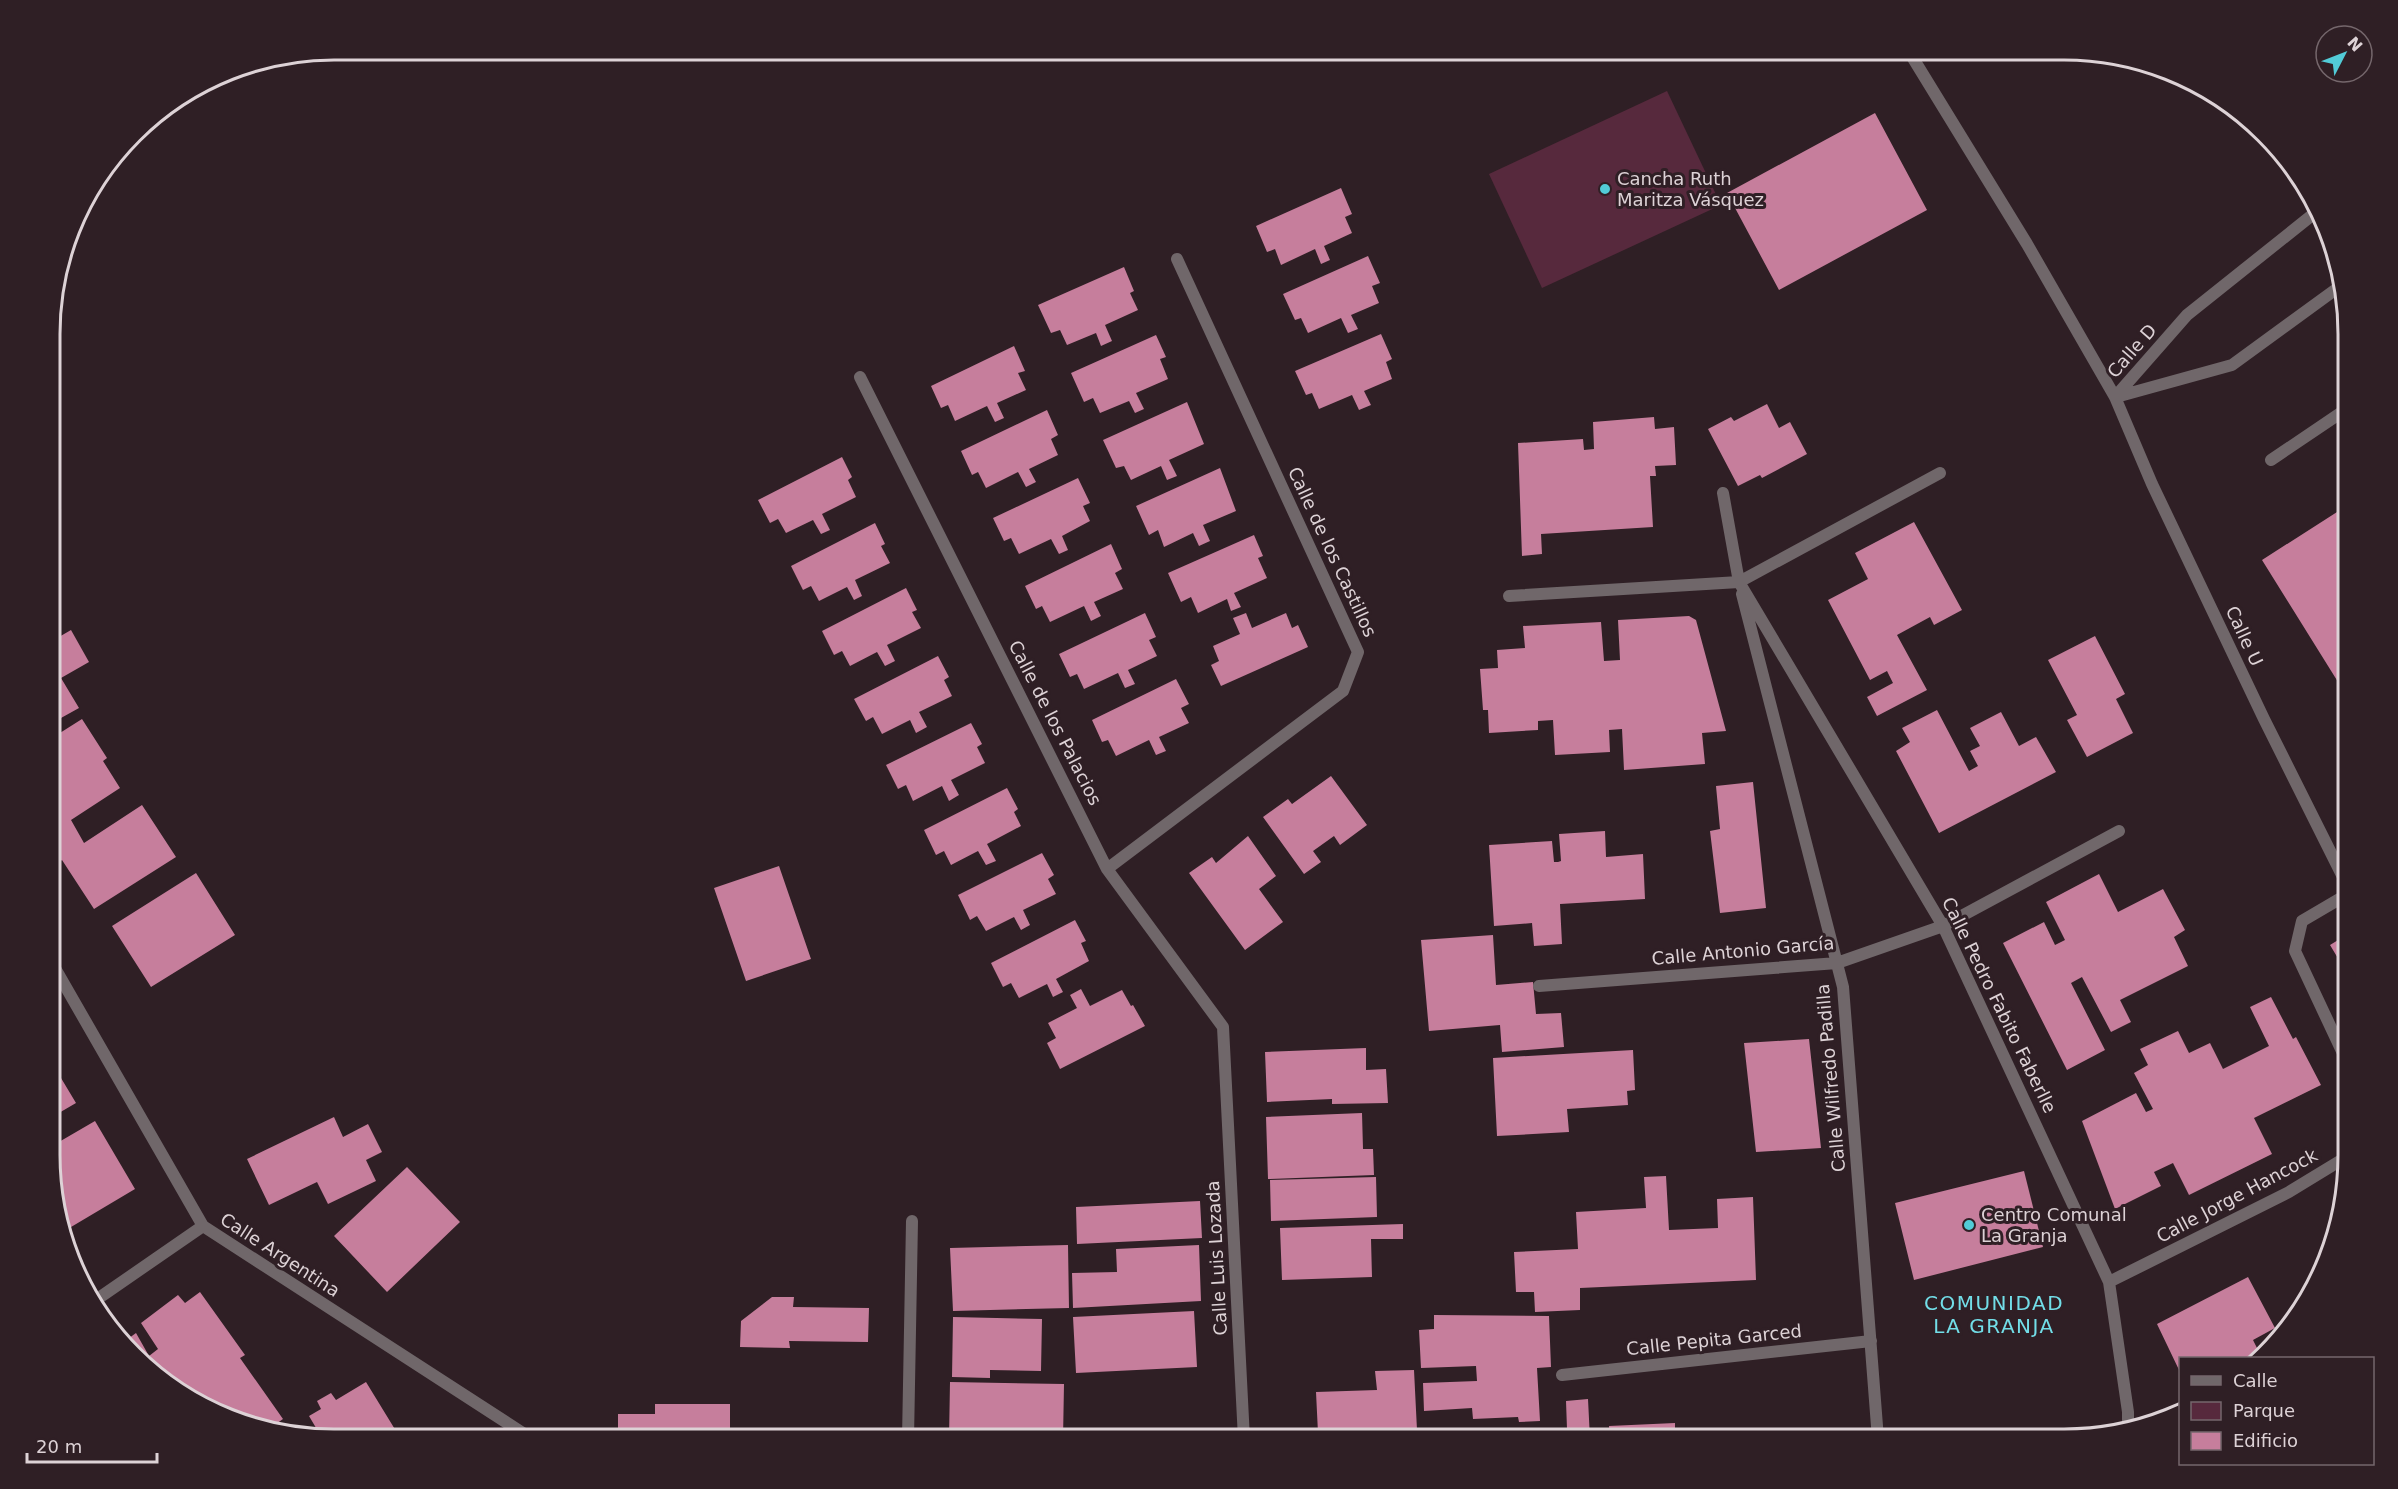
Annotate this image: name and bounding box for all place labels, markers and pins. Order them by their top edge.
place label: Cancha Ruth Maritza Vásquez [1617,168,1764,210]
marker: Cancha Ruth Maritza Vásquez [1598,182,1612,196]
place label: Centro Comunal La Granja [1981,1204,2127,1246]
marker: Centro Comunal La Granja [1962,1218,1976,1232]

